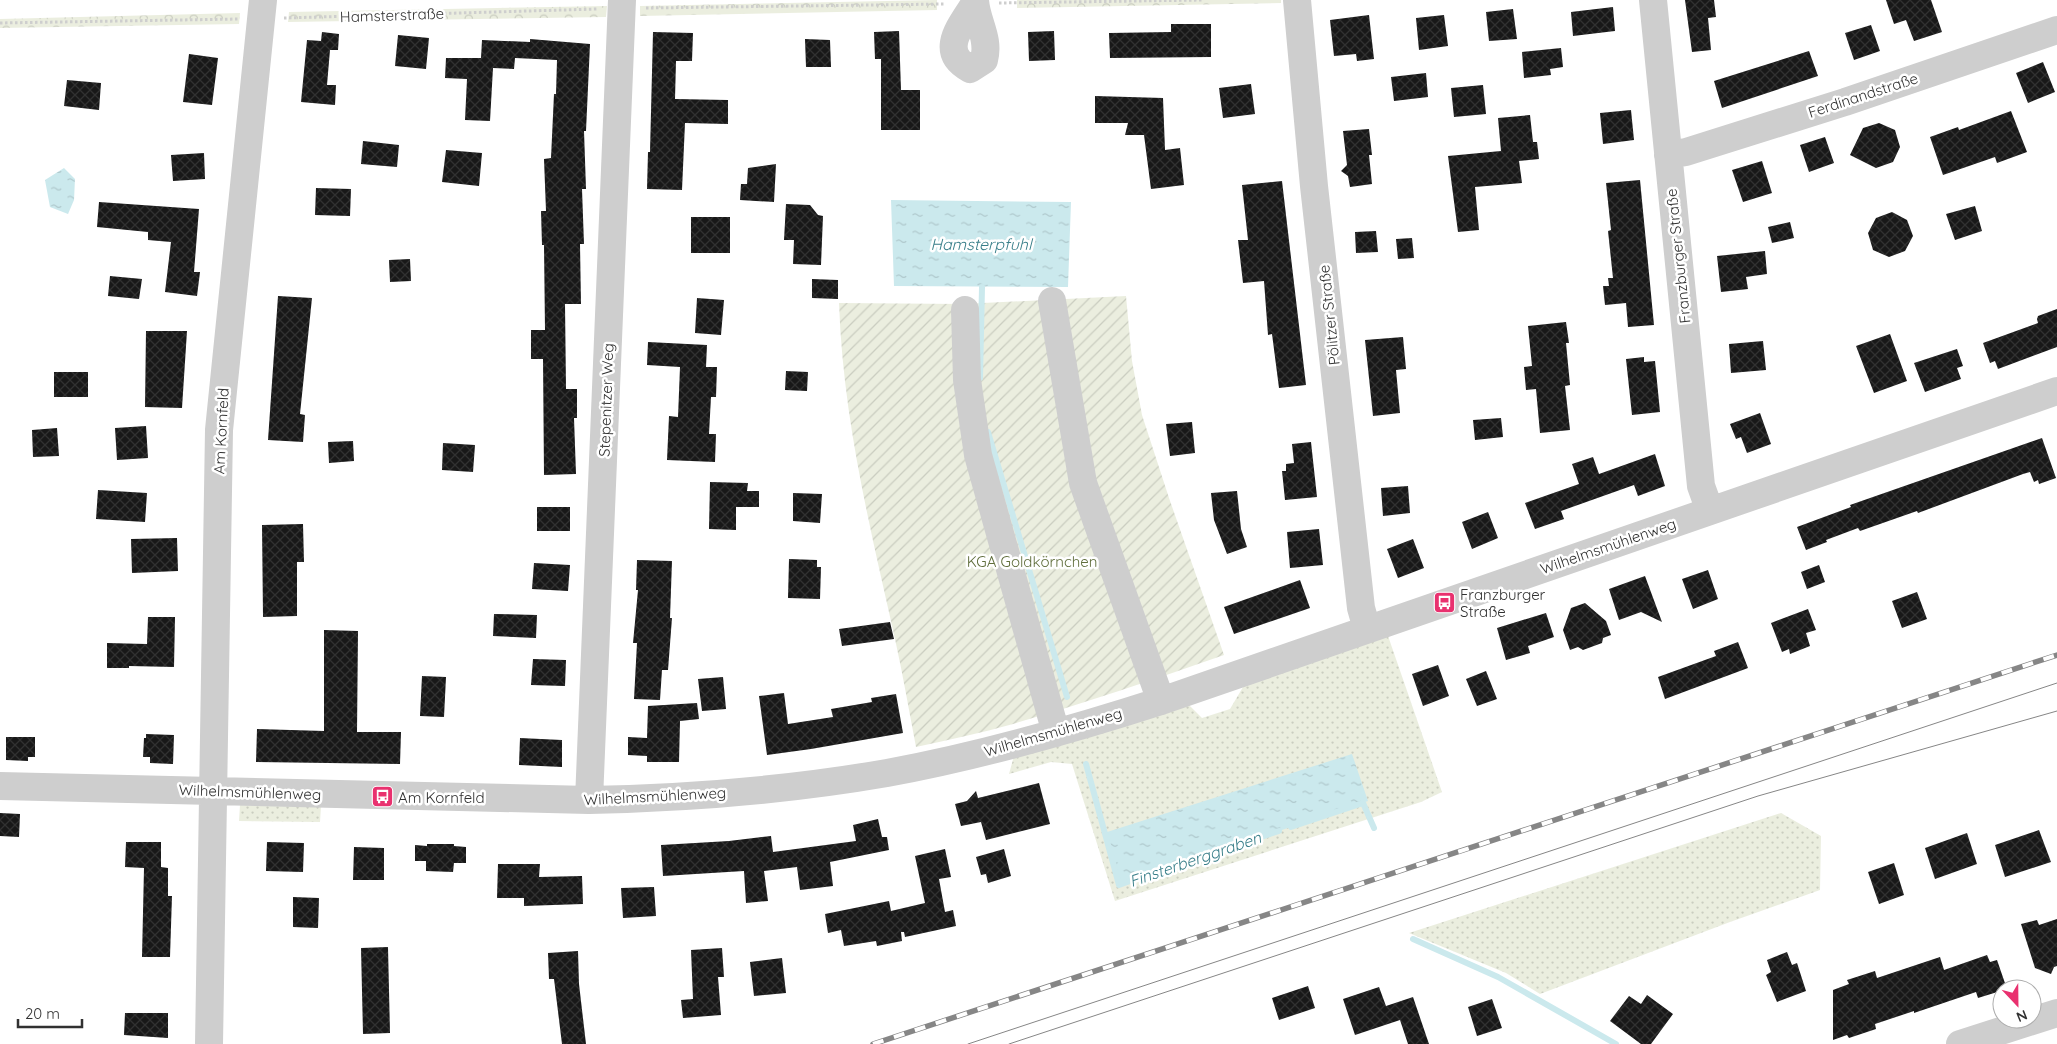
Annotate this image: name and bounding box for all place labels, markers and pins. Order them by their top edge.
place label: Franzburger Straße [1460,585,1546,621]
bus stop icon: Franzburger Straße [1432,591,1456,615]
bus stop icon: Am Kornfeld [370,785,394,809]
place label: Am Kornfeld [398,788,485,807]

